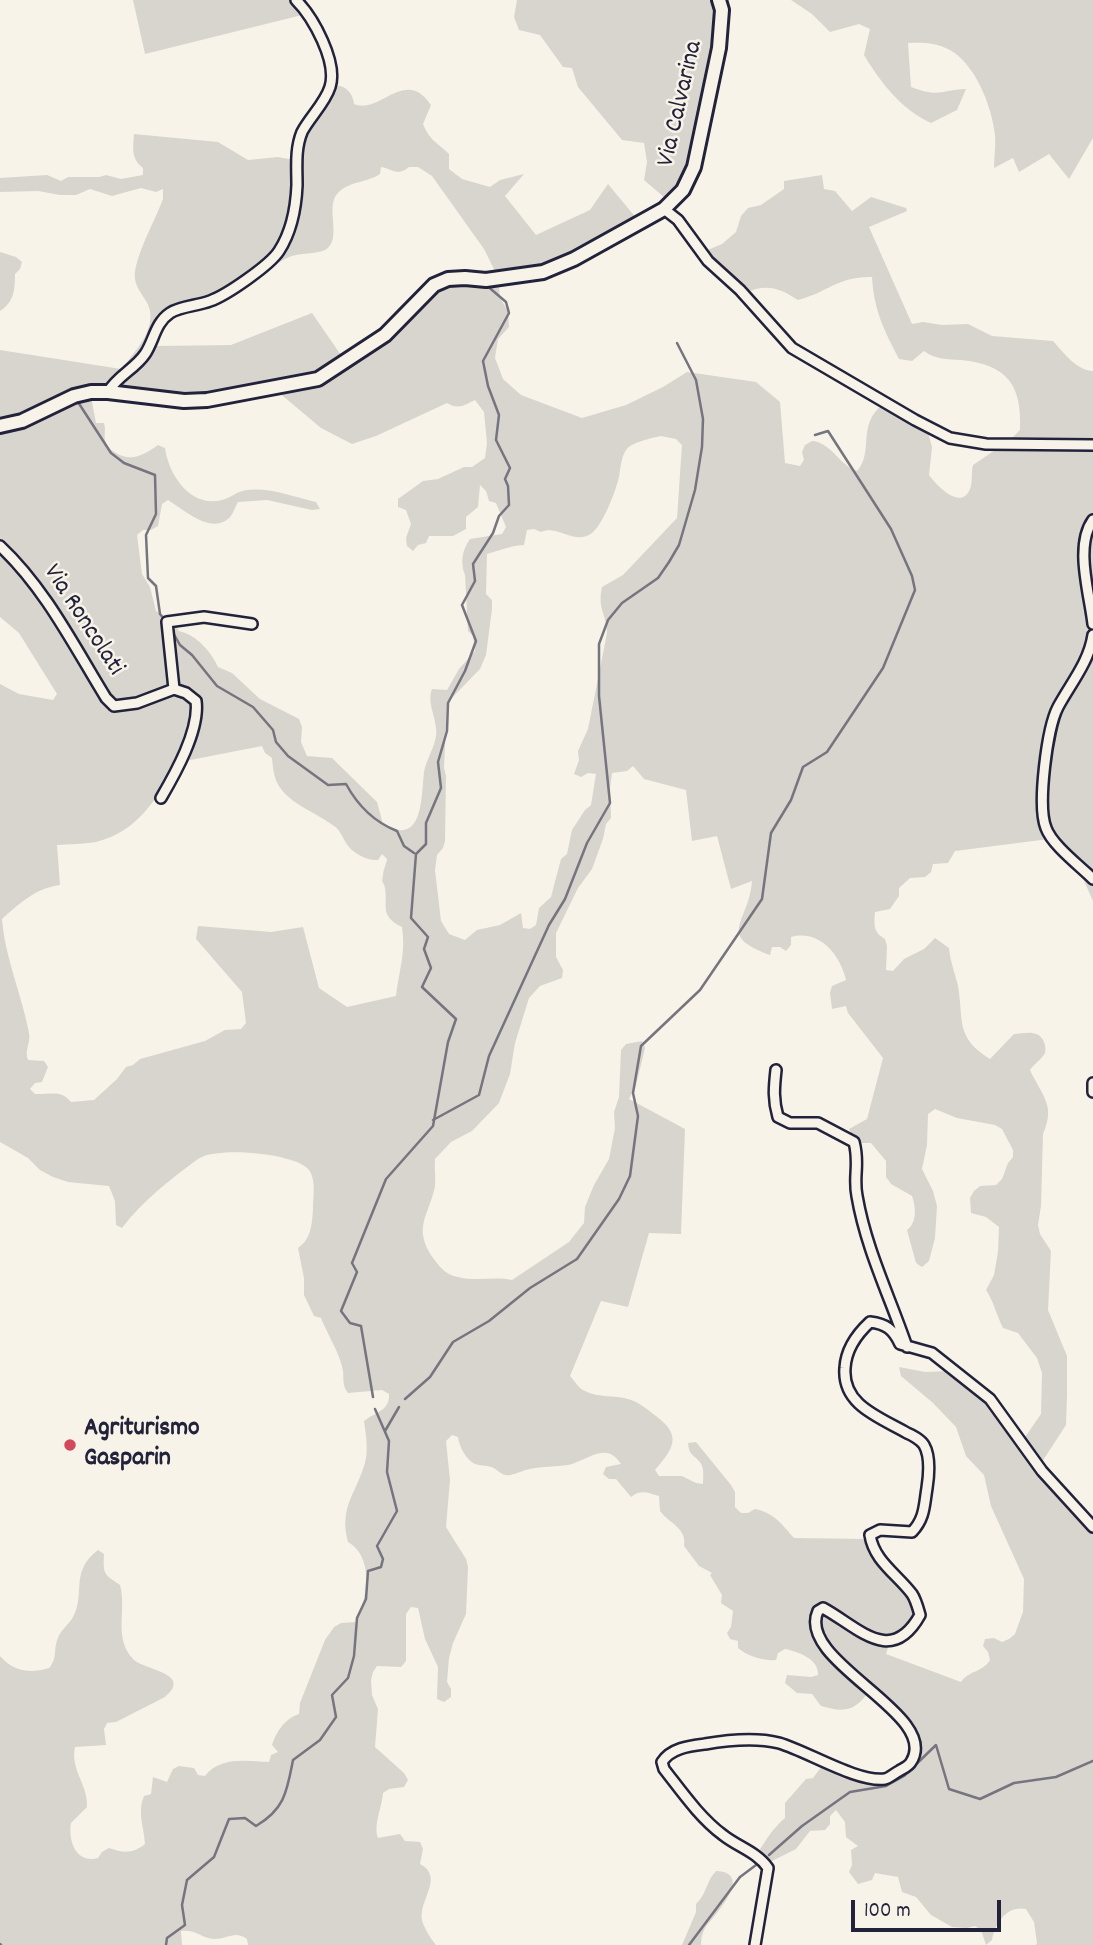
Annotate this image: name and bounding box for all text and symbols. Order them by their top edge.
street label: Via Calvarina [652,38,712,170]
street label: Via Roncolati [34,559,130,683]
place label: Agriturismo Gasparin [84,1414,200,1476]
marker: Agriturismo Gasparin [62,1437,78,1453]
scale bar [855,1885,1006,1929]
text: 100 m [864,1897,911,1927]

